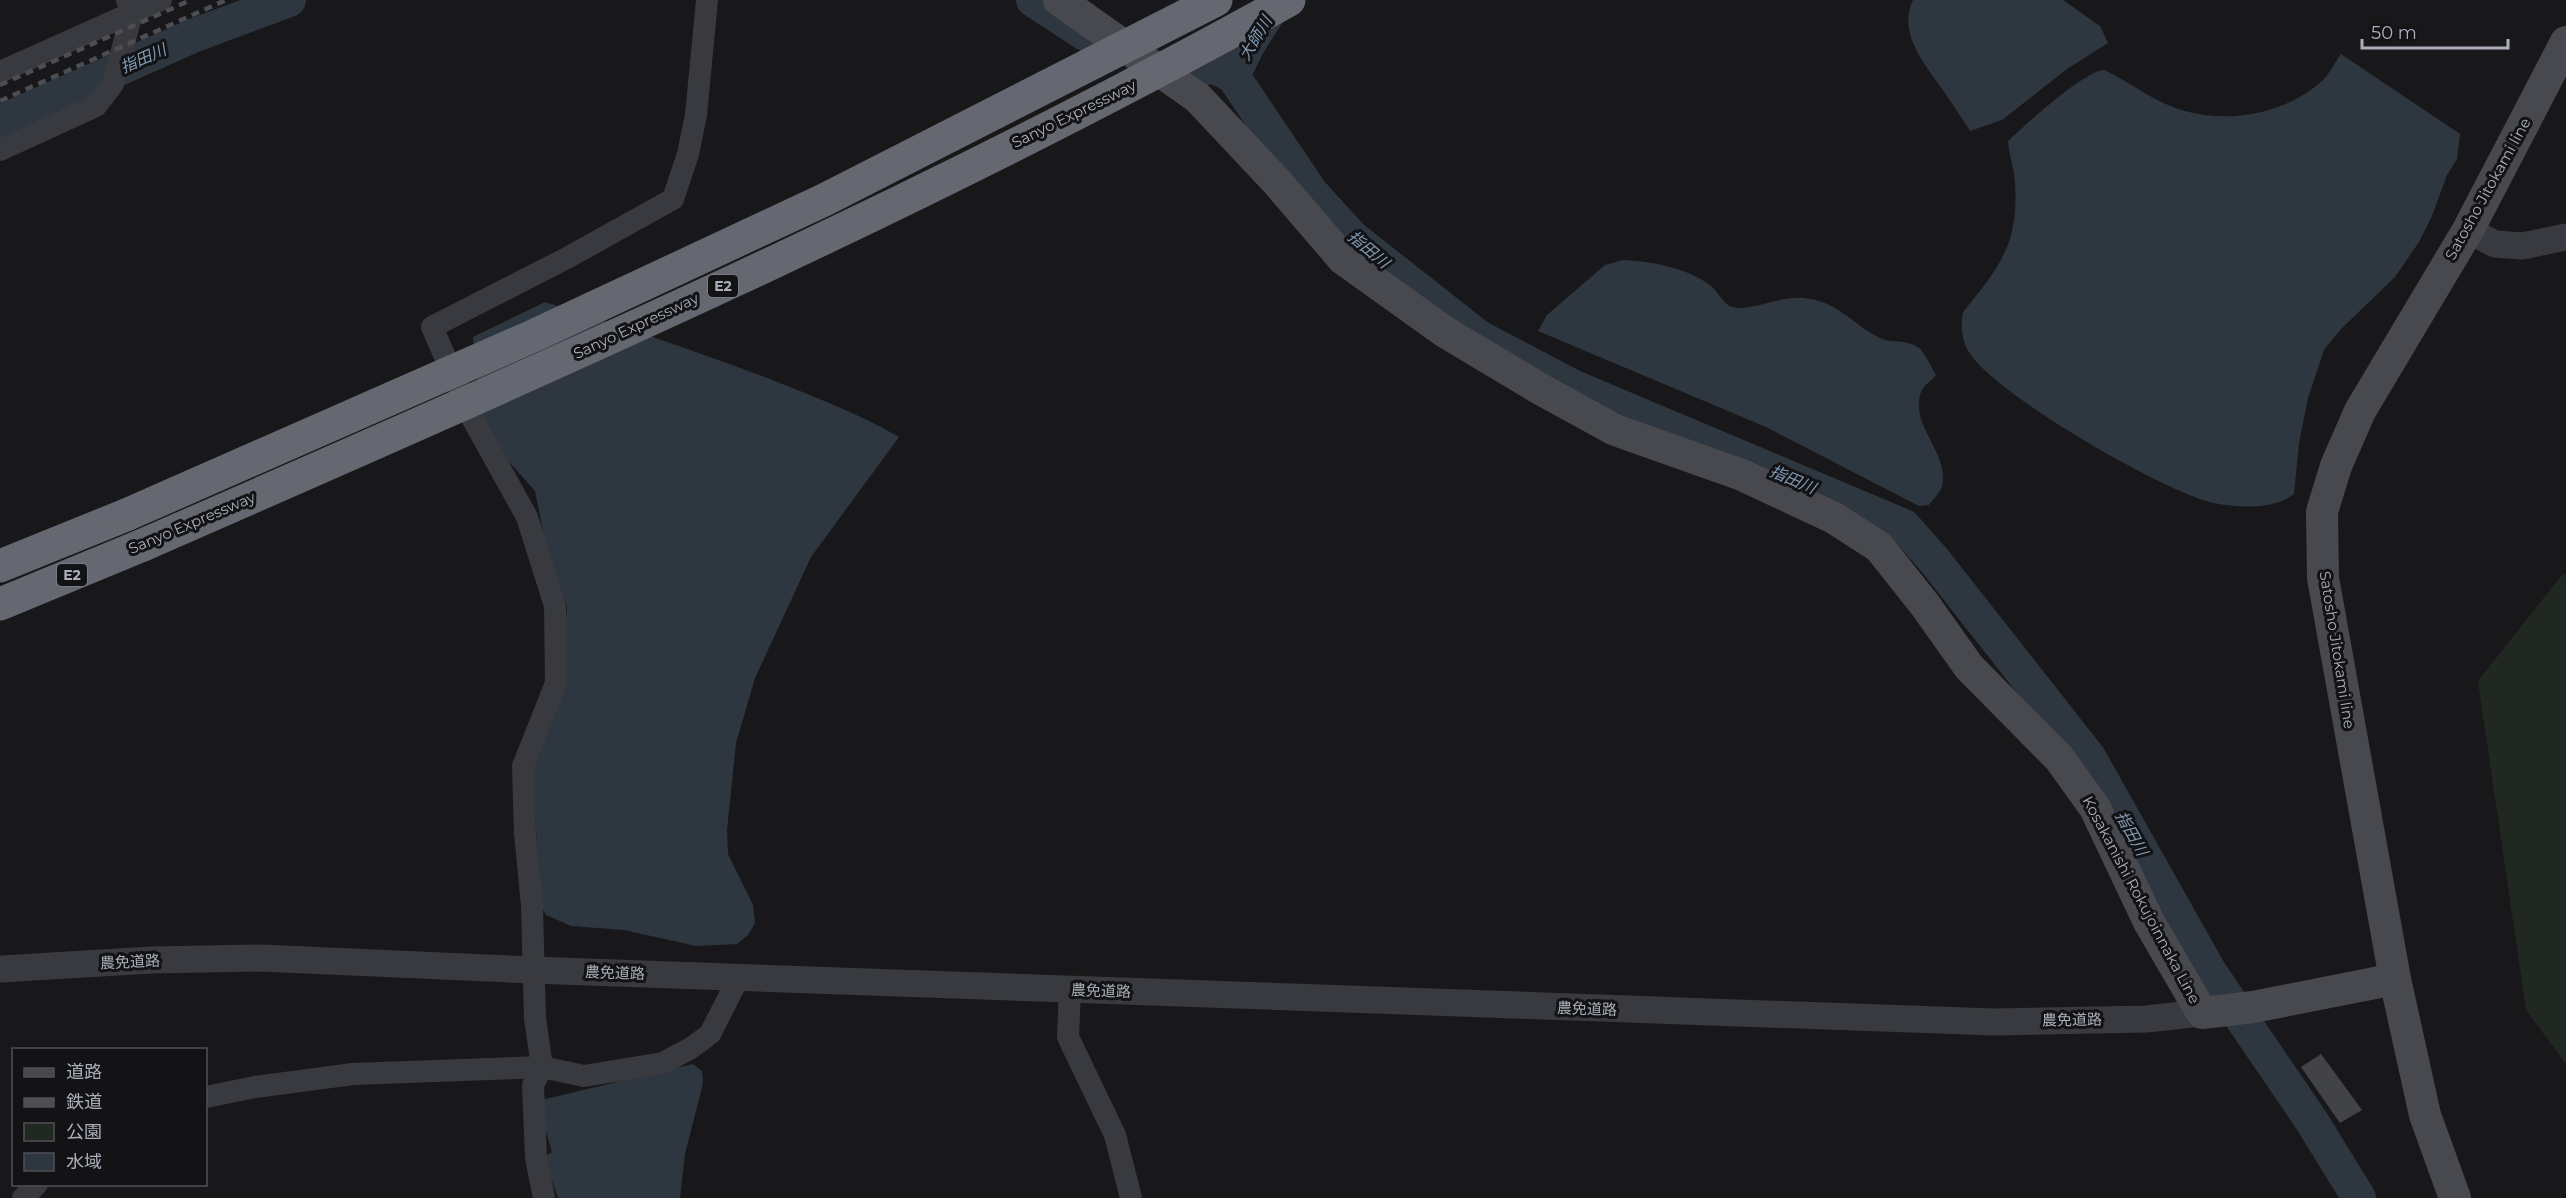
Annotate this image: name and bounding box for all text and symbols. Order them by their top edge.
water label: 大師川 [1235,11,1277,64]
scale bar [2362,12,2508,50]
text: 50 m [2371,22,2417,44]
water label: 指田川 [117,39,171,77]
street label: Sanyo Expressway [1008,75,1140,152]
street label: Satosho Jitokami line [2441,114,2535,263]
water label: 指田川 [1344,227,1395,273]
road number: E2 [708,275,738,297]
street label: Sanyo Expressway [570,288,702,363]
water label: 指田川 [1767,461,1820,498]
street label: Sanyo Expressway [125,487,259,558]
road number: E2 [57,564,87,586]
street label: Satosho Jitokami line [2316,570,2359,730]
street label: Kosakanishi Rokujoinnaka Line [2078,793,2204,1007]
water label: 指田川 [2112,808,2152,861]
street label: 農免道路 [100,950,160,973]
street label: 農免道路 [585,962,645,983]
street label: 農免道路 [1071,980,1131,1001]
street label: 農免道路 [1557,998,1617,1019]
street label: 農免道路 [2042,1009,2102,1030]
legend [12,1048,207,1186]
text: 道路 [66,1061,102,1083]
text: 鉄道 [66,1091,102,1113]
text: 公園 [66,1121,102,1143]
text: 水域 [66,1151,102,1173]

